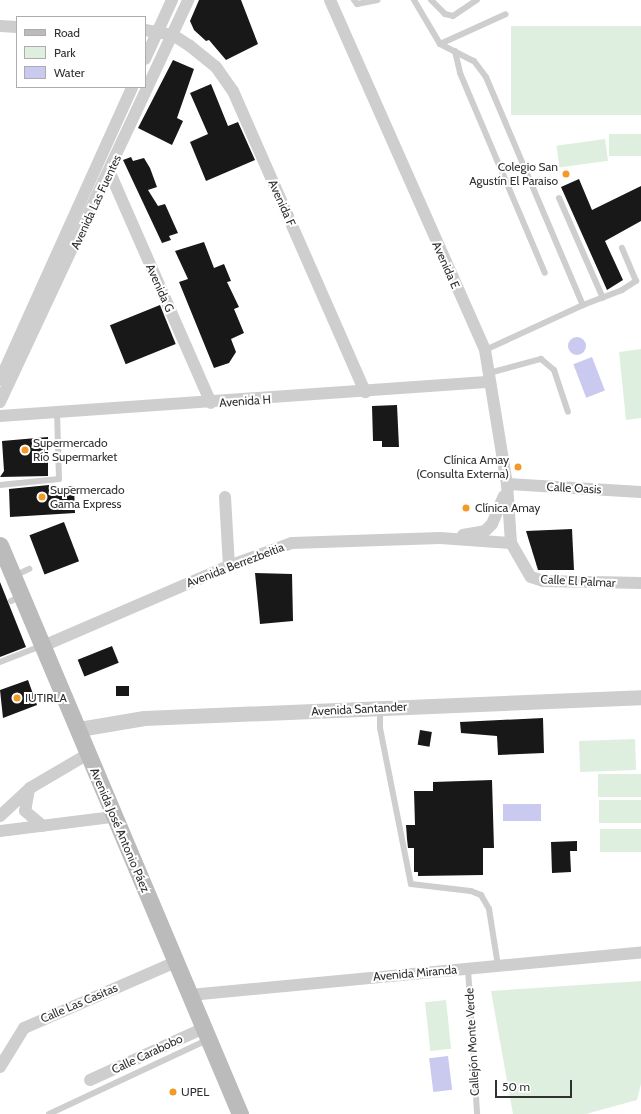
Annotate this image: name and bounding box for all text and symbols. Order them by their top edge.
legend [16,16,146,88]
text: Road [54,25,80,40]
text: Park [54,45,76,60]
text: Water [54,65,84,80]
street label: Avenida Las Fuentes [68,152,124,252]
place label: Colegio San Agustín El Paraiso [469,160,558,188]
marker: Colegio San Agustín El Paraiso [561,169,571,179]
street label: Avenida F [265,177,299,229]
street label: Avenida E [429,239,463,291]
street label: Avenida G [143,262,177,314]
street label: Avenida H [219,392,271,410]
place label: Supermercado Río Supermarket [33,436,117,464]
marker: Supermercado Río Supermarket [20,445,30,455]
place label: Clínica Amay (Consulta Externa) [416,453,509,481]
marker: Clínica Amay (Consulta Externa) [512,461,524,473]
street label: Calle Oasis [546,479,602,497]
place label: Supermercado Gama Express [50,483,125,511]
marker: Supermercado Gama Express [37,492,47,502]
place label: Clínica Amay [475,501,540,515]
marker: Clínica Amay [460,502,472,514]
street label: Avenida Berrezbeitia [184,540,286,590]
street label: Calle El Palmar [540,572,616,590]
place label: IUTIRLA [25,691,67,705]
marker: IUTIRLA [12,693,22,703]
street label: Avenida Santander [311,699,407,719]
street label: Avenida José Antonio Páez [87,766,153,894]
street label: Avenida Miranda [373,962,457,984]
street label: Calle Las Casitas [38,980,120,1026]
street label: Callejón Monte Verde [462,988,482,1096]
street label: Calle Carabobo [109,1031,185,1077]
scale bar [497,1072,574,1098]
text: 50 m [502,1079,530,1094]
place label: UPEL [181,1085,209,1099]
marker: UPEL [168,1087,178,1097]

